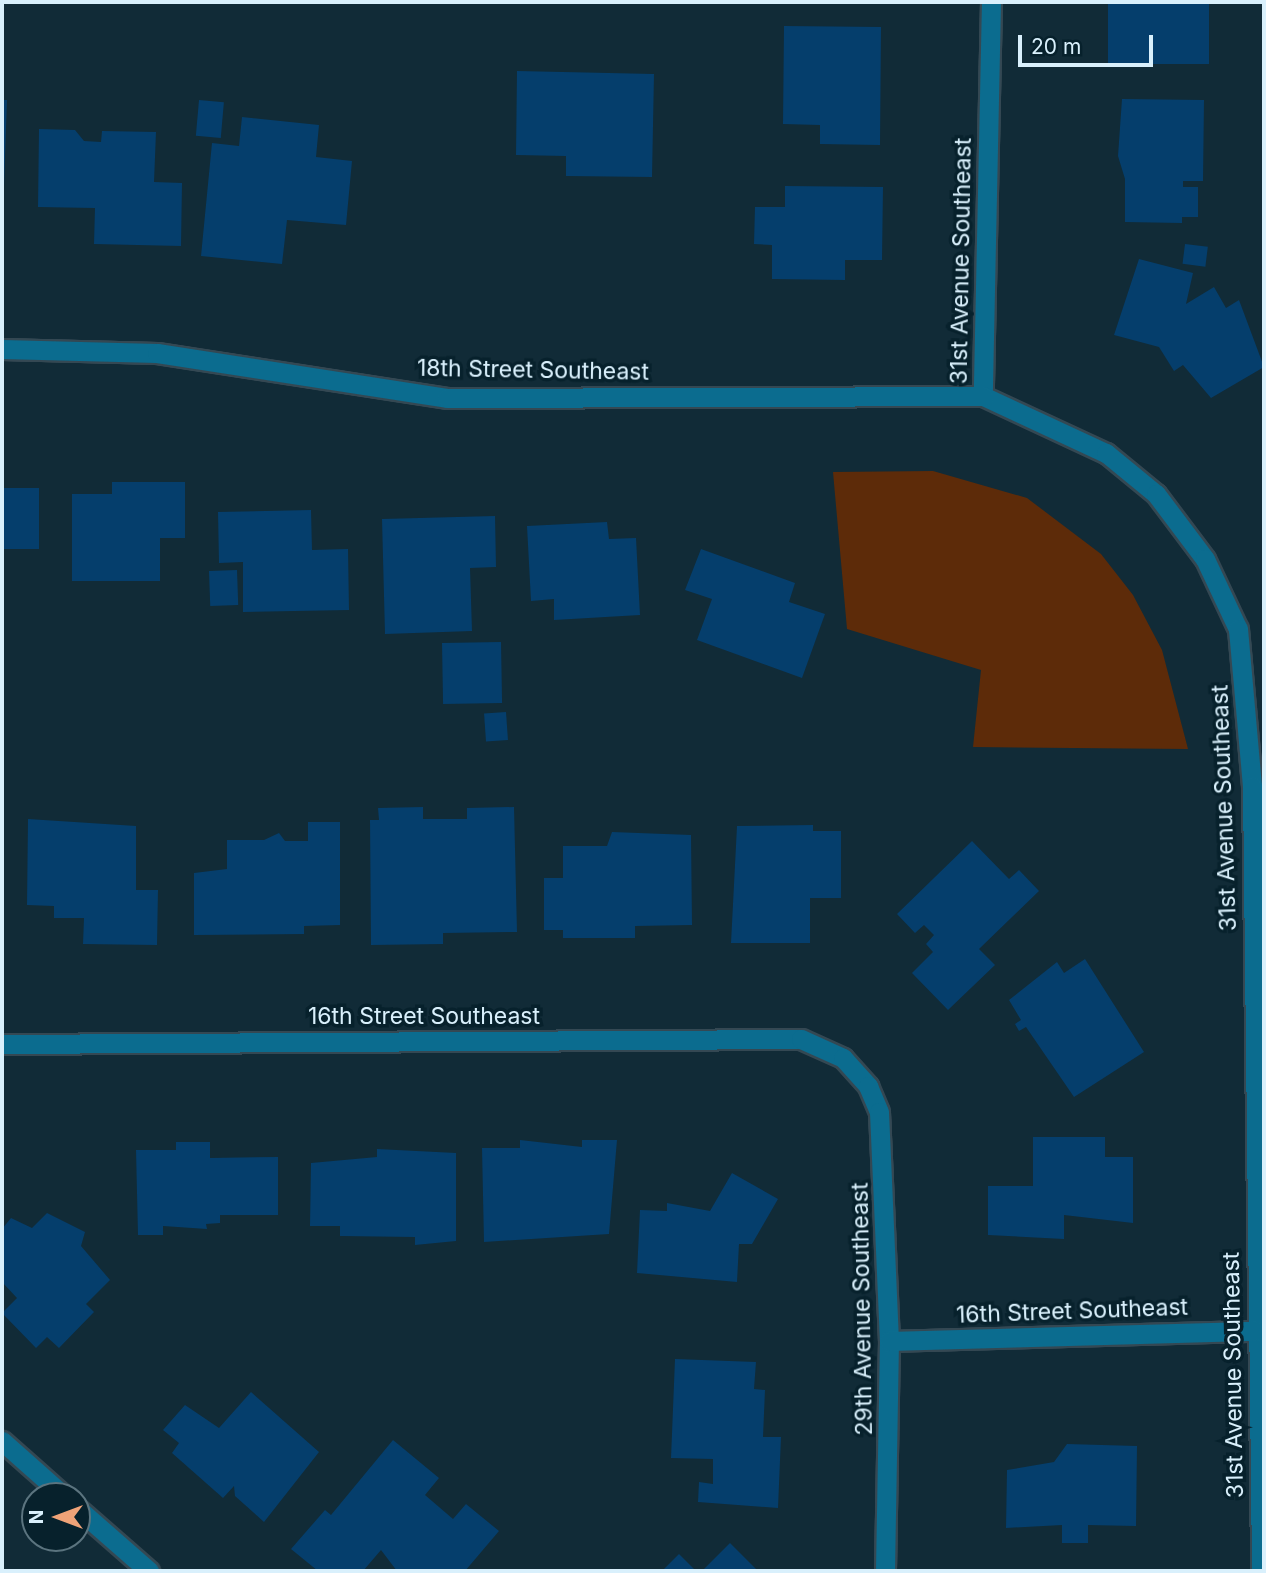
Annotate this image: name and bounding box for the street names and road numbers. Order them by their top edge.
street label: 31st Avenue Southeast [945,138,977,384]
street label: 18th Street Southeast [417,354,649,386]
street label: 31st Avenue Southeast [1206,684,1242,932]
street label: 16th Street Southeast [308,1002,540,1030]
street label: 29th Avenue Southeast [846,1182,878,1436]
street label: 31st Avenue Southeast [1217,1252,1249,1498]
street label: 16th Street Southeast [956,1293,1188,1329]

